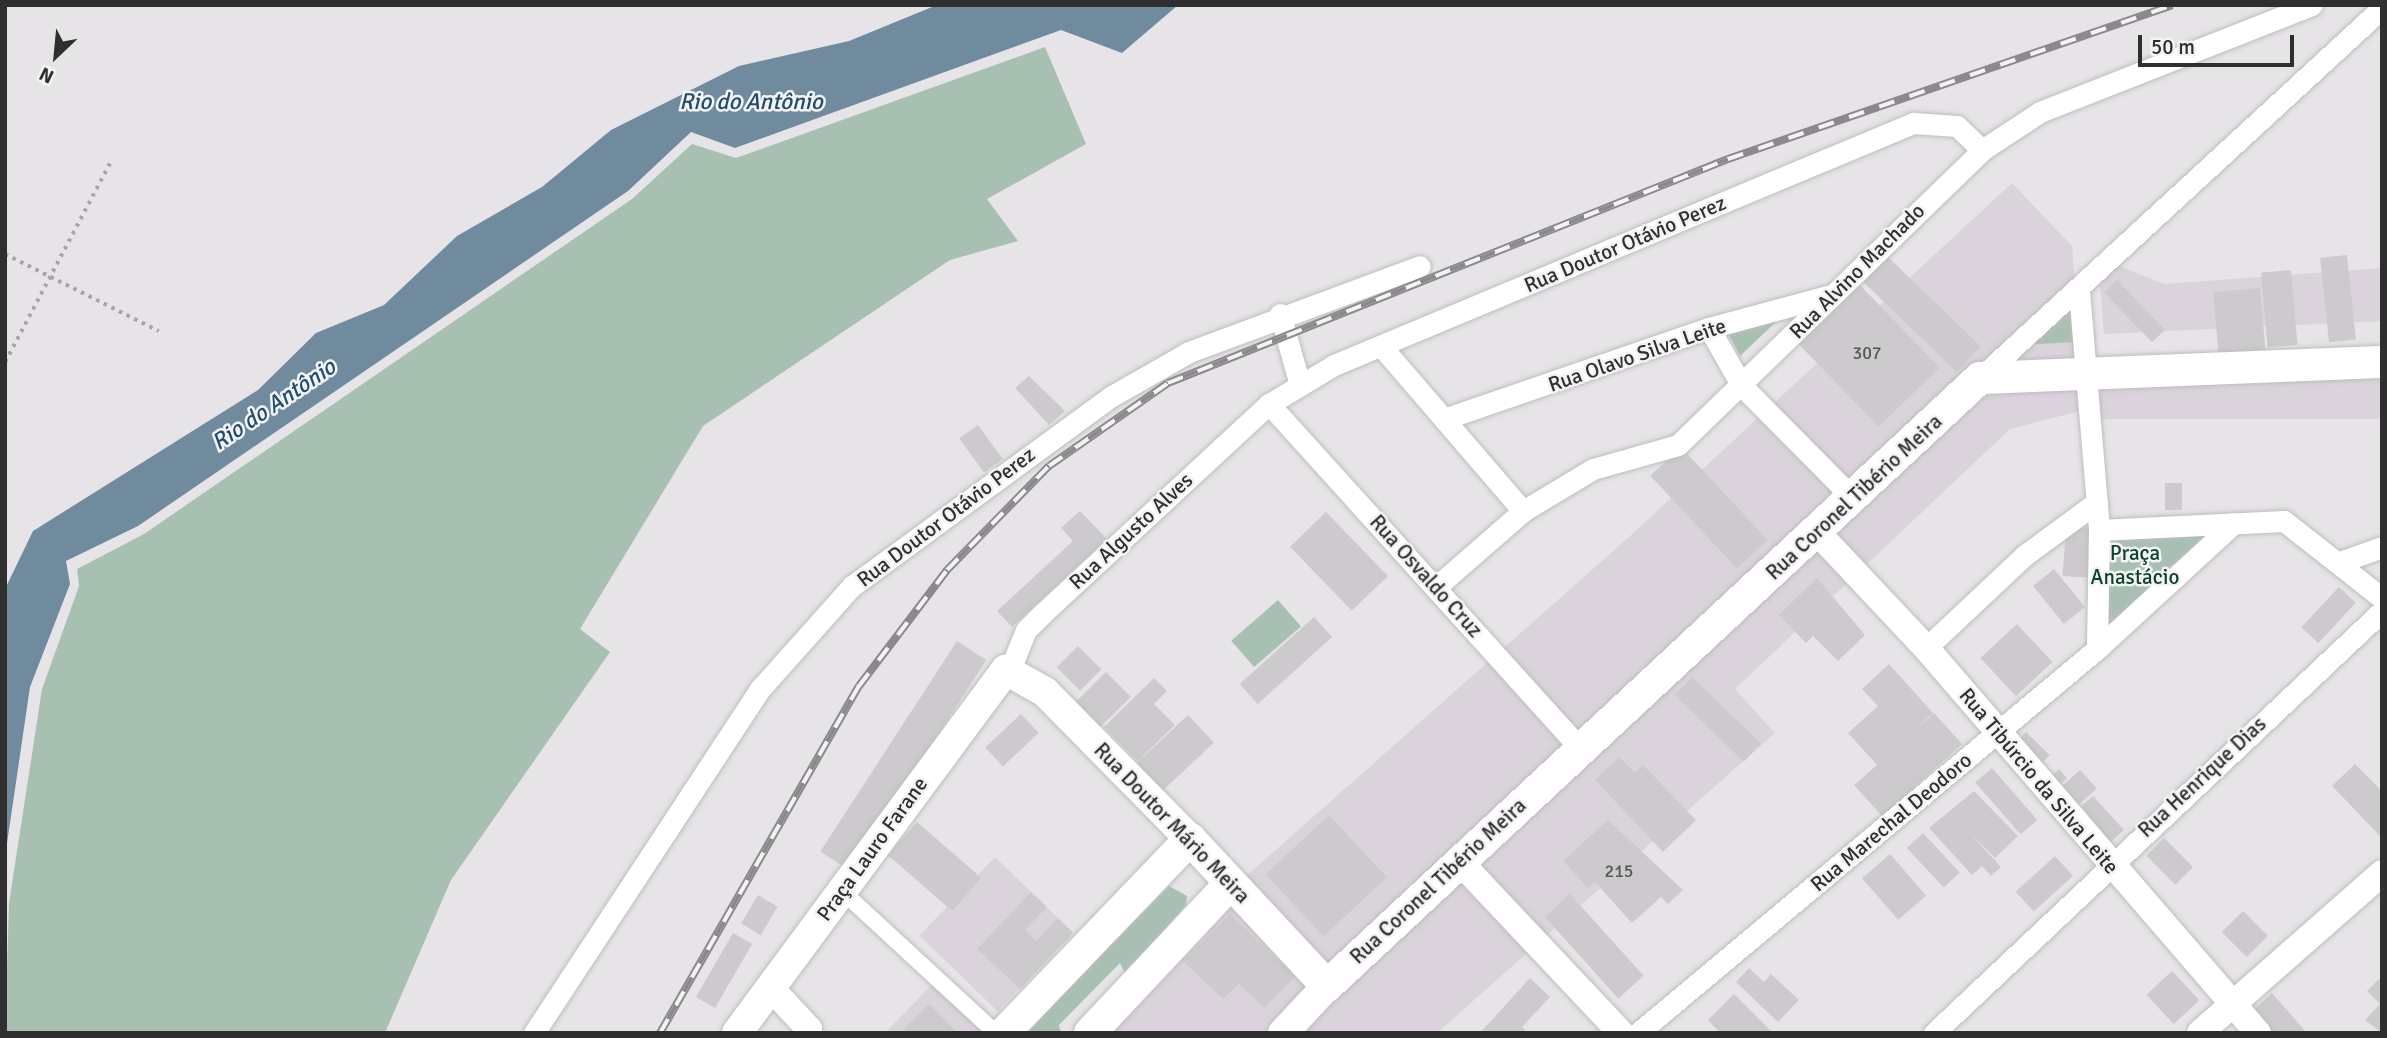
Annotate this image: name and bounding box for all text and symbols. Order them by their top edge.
north arrow [21,21,91,91]
scale bar [2142,21,2298,65]
text: 50 m [2151,34,2195,60]
text: N [36,61,58,89]
water label: Rio do Antônio [679,88,823,116]
street label: Rua Doutor Otávio Perez [1520,190,1730,298]
street label: Rua Alvino Machado [1784,198,1930,344]
street label: Rua Olavo Silva Leite [1545,313,1729,397]
house number: 307 [1852,342,1882,364]
water label: Rio do Antônio [207,353,341,457]
street label: Rua Coronel Tibério Meira [1761,409,1947,585]
street label: Rua Doutor Otávio Perez [852,442,1040,592]
street label: Rua Algusto Alves [1064,467,1198,595]
street label: Rua Osvaldo Cruz [1364,510,1488,642]
park label: Praça Anastácio [2091,540,2179,590]
street label: Rua Tibúrcio da Silva Leite [1954,683,2124,879]
street label: Rua Henrique Dias [2133,711,2271,843]
street label: Rua Doutor Mário Meira [1089,737,1255,909]
street label: Rua Marechal Deodoro [1805,747,1977,897]
street label: Praça Lauro Farane [811,772,933,926]
street label: Rua Coronel Tibério Meira [1345,793,1531,969]
house number: 215 [1604,860,1634,882]

